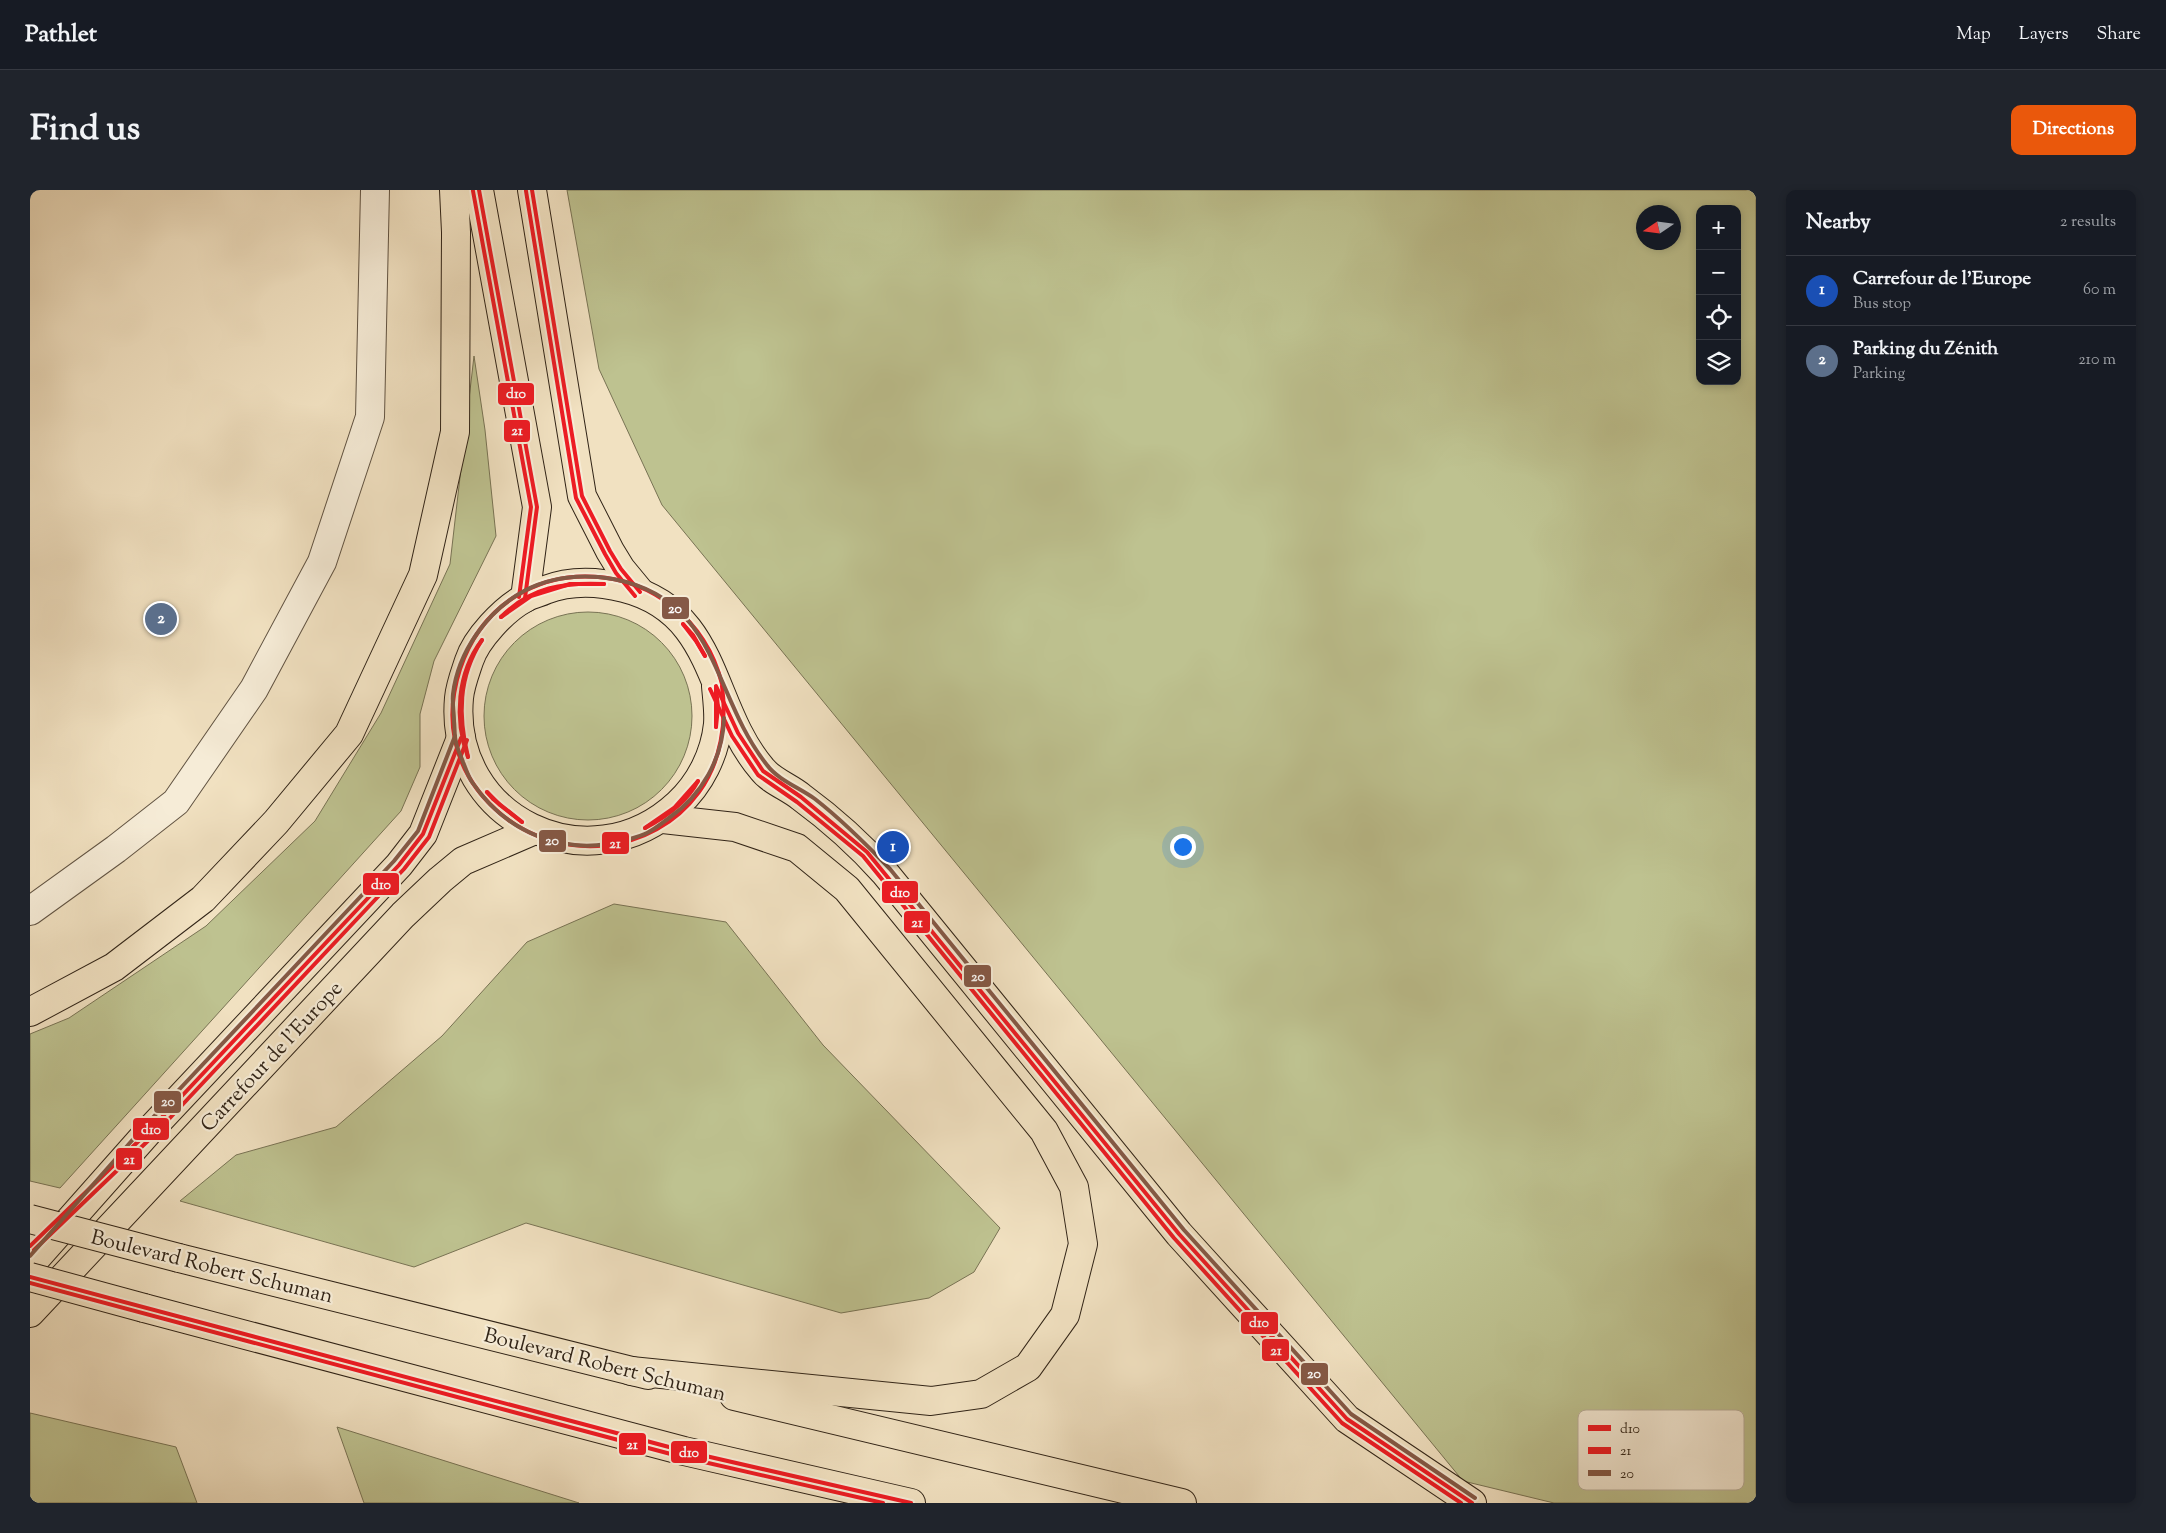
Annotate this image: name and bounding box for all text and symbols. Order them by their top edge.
text: Pathlet [25,18,97,52]
text: Map [1956,22,1991,48]
text: Layers [2019,22,2069,48]
text: Share [2097,22,2141,48]
text: Find us [30,105,140,156]
button: Directions [2011,105,2136,155]
north arrow [1636,205,1681,250]
map controls [1696,205,1741,385]
button: + [1696,205,1741,250]
text: Nearby [1806,208,1871,238]
text: 2 results [2060,211,2116,234]
button: − [1696,250,1741,295]
text: Carrefour de l'Europe [1853,266,2031,293]
text: 1 [1819,279,1825,302]
text: 60 m [2083,279,2116,302]
text: Bus stop [1853,293,1911,316]
button: locate [1696,295,1741,340]
text: Parking du Zénith [1853,336,1998,363]
button: layers [1696,340,1741,385]
text: 2 [1818,349,1826,372]
text: 210 m [2078,349,2116,372]
text: Parking [1853,363,1905,386]
line badge: d10 [497,382,535,406]
text: d10 [506,385,527,405]
line badge: 21 [503,419,531,443]
text: 21 [511,422,523,442]
line badge: 20 [661,596,690,620]
pin: 2 [145,600,177,638]
text: 20 [668,600,683,620]
pin: 1 [877,828,909,866]
line badge: 20 [538,829,567,853]
line badge: 21 [601,831,630,855]
text: 20 [545,832,560,852]
your location [1170,834,1196,860]
text: 21 [609,835,621,855]
line badge: d10 [362,872,400,896]
text: d10 [371,876,392,896]
line badge: d10 [881,880,919,904]
text: d10 [890,884,911,904]
line badge: 21 [903,910,931,934]
text: 21 [911,914,923,934]
line badge: 20 [963,964,992,988]
text: 20 [971,968,986,988]
street label: Carrefour de l'Europe [194,975,351,1140]
line badge: 20 [153,1090,182,1114]
text: 20 [161,1093,176,1113]
line badge: d10 [132,1117,170,1141]
text: d10 [141,1121,162,1141]
line badge: 21 [115,1147,143,1171]
text: 21 [123,1151,135,1171]
street label: Boulevard Robert Schuman [87,1223,336,1313]
line badge: d10 [1240,1311,1279,1335]
text: d10 [1249,1314,1270,1334]
street label: Boulevard Robert Schuman [480,1321,729,1411]
line badge: 21 [1261,1338,1290,1362]
text: 21 [1270,1342,1282,1362]
line badge: 20 [1300,1362,1329,1386]
text: 20 [1307,1365,1322,1385]
legend [1578,1410,1744,1490]
text: d10 [1620,1420,1640,1440]
line badge: 21 [618,1432,647,1456]
text: 21 [626,1436,638,1456]
line badge: d10 [670,1440,708,1464]
text: 21 [1620,1442,1632,1462]
text: d10 [679,1444,700,1464]
text: 20 [1620,1465,1634,1485]

